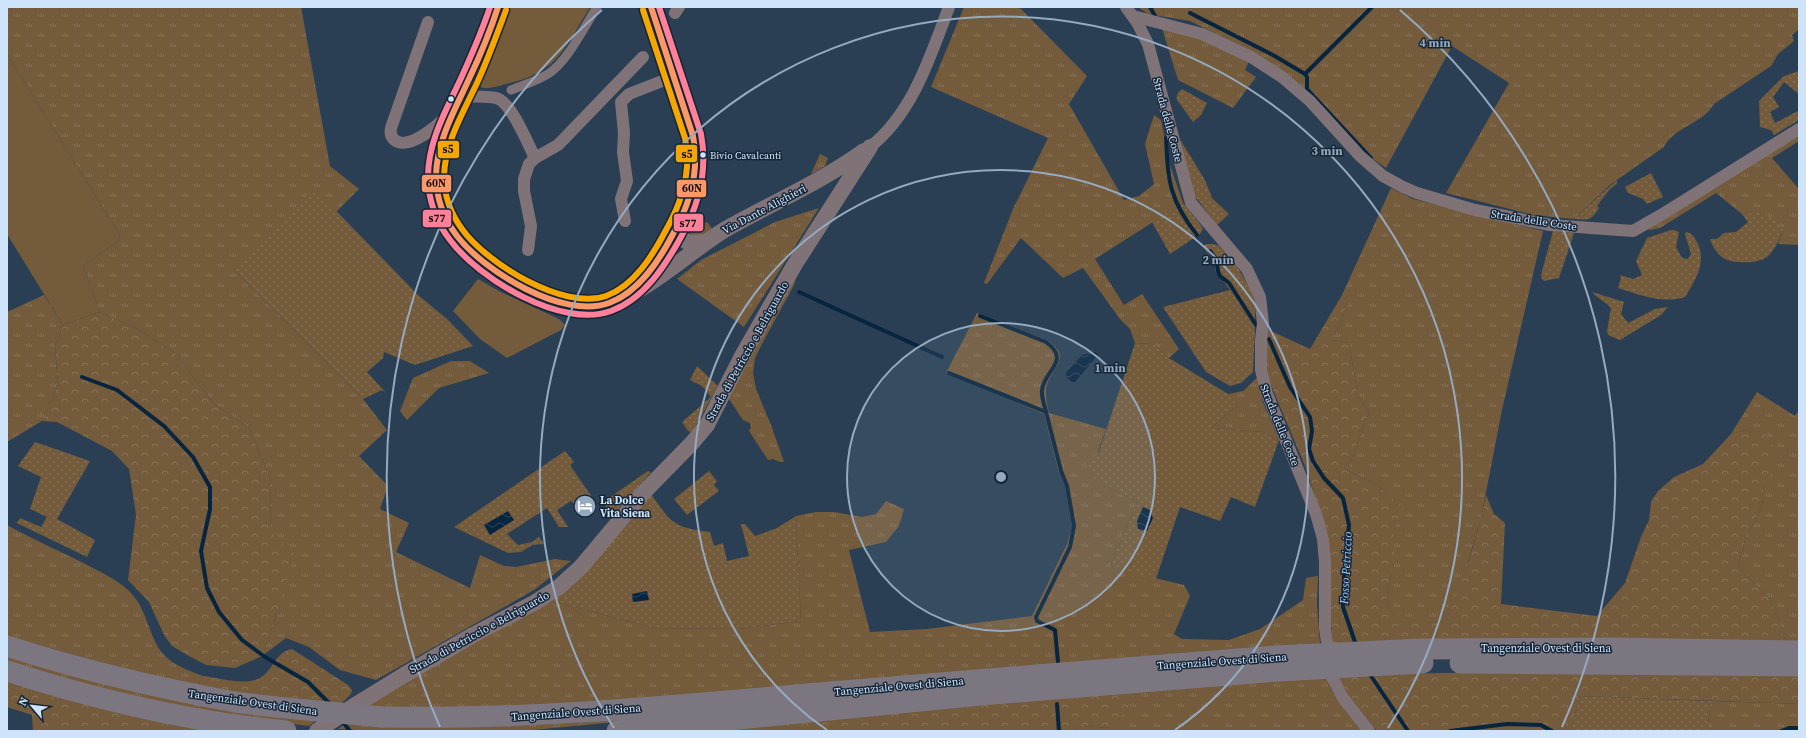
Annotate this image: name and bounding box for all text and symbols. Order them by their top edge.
text: 4 min [1419,35,1451,51]
street label: Strada delle Coste [1149,76,1186,164]
unlabelled marker [446,94,456,104]
line badge: s5 [437,140,460,159]
text: s5 [443,142,454,157]
text: 3 min [1311,143,1343,159]
line badge: s5 [675,144,698,163]
text: s5 [682,147,693,162]
place label: Bivio Cavalcanti [710,149,781,162]
marker: Bivio Cavalcanti [698,150,708,160]
line badge: 60N [421,174,452,193]
text: 60N [426,176,446,191]
line badge: 60N [676,179,707,198]
text: 60N [682,181,702,196]
street label: Via Dante Alighieri [720,181,809,238]
street label: Strada delle Coste [1490,206,1578,235]
line badge: s77 [422,209,452,228]
text: s77 [429,211,445,226]
line badge: s77 [673,213,704,232]
text: s77 [680,216,696,231]
text: 2 min [1202,252,1234,268]
street label: Strada di Petriccio e Belriguardo [703,279,792,424]
text: 1 min [1094,360,1126,376]
street label: Strada delle Coste [1256,382,1303,469]
centre of rings [994,470,1008,484]
hotel icon: La Dolce Vita Siena [572,493,598,519]
place label: La Dolce Vita Siena [600,493,650,521]
water label: Fosso Petriccio [1336,531,1356,606]
street label: Strada di Petriccio e Belriguardo [407,588,552,677]
street label: Tangenziale Ovest di Siena [1481,641,1611,656]
street label: Tangenziale Ovest di Siena [1157,649,1288,674]
street label: Tangenziale Ovest di Siena [834,673,965,700]
north arrow [12,686,52,726]
street label: Tangenziale Ovest di Siena [187,686,319,719]
text: N [15,694,32,709]
street label: Tangenziale Ovest di Siena [511,700,642,725]

